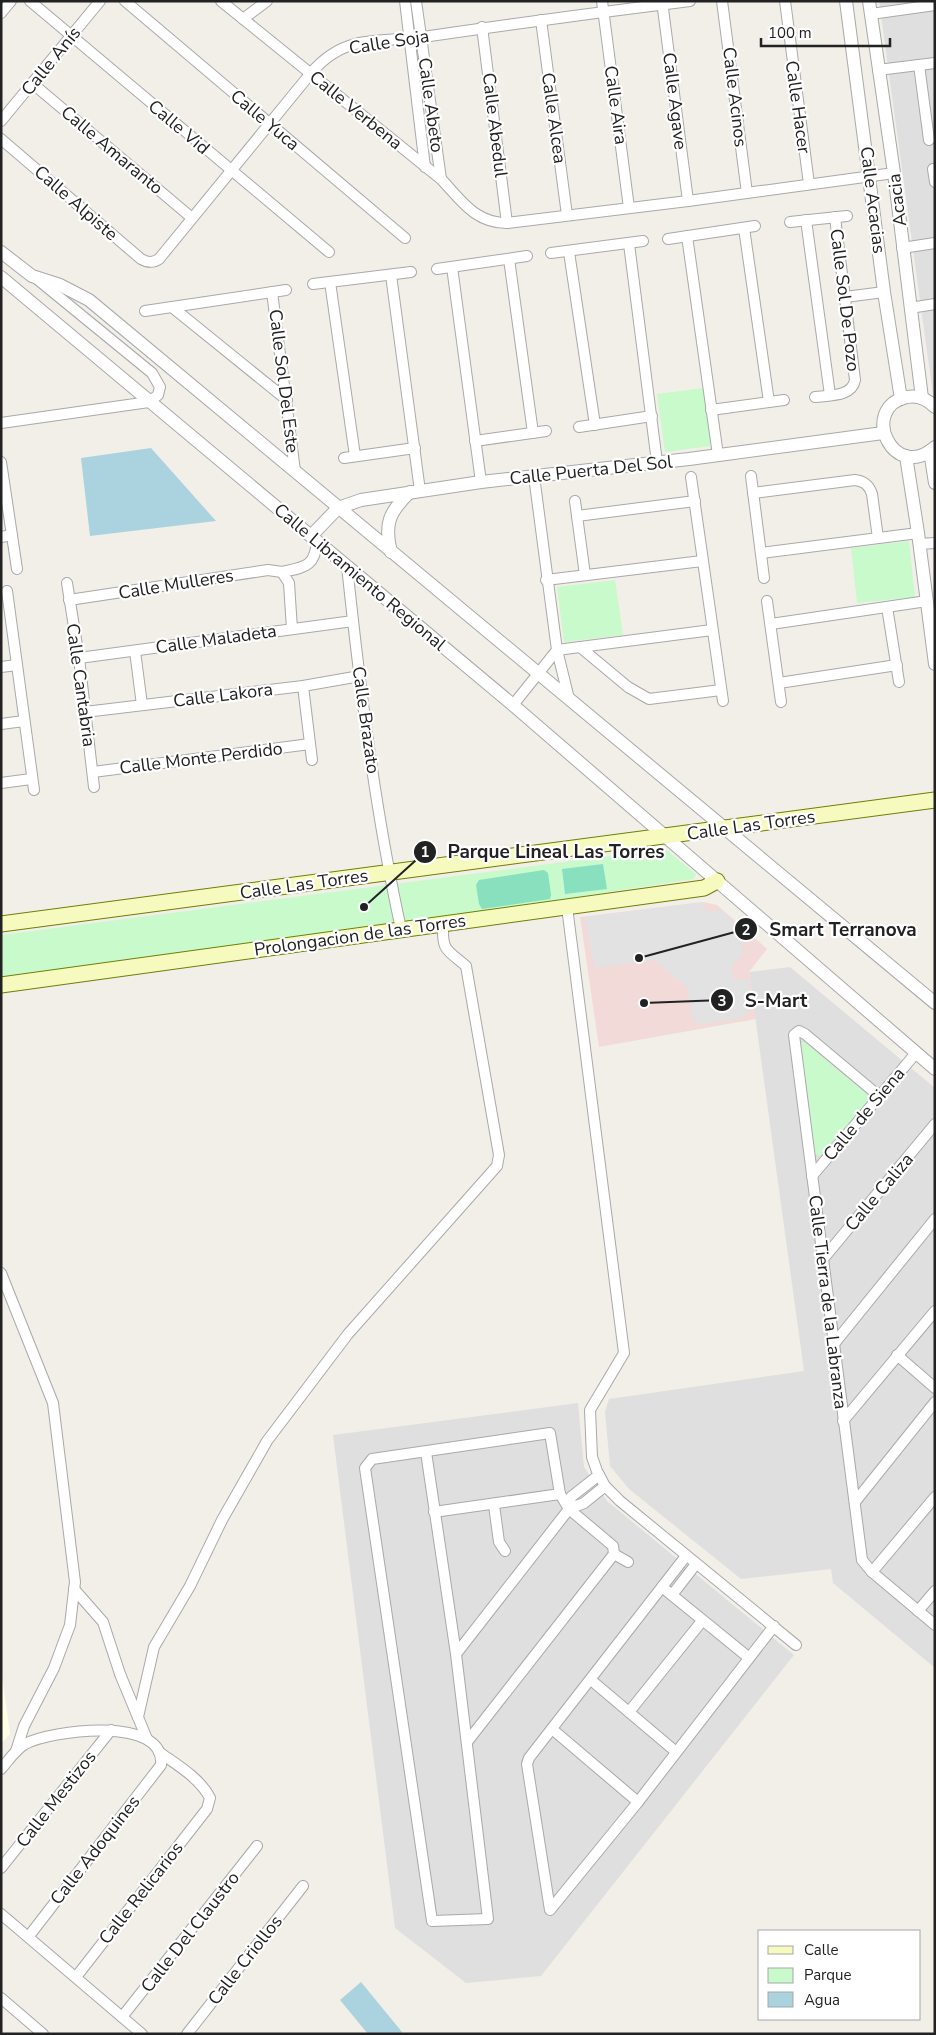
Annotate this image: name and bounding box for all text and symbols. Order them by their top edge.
scale bar [761,15,890,47]
street label: Calle Anís [16,21,86,101]
text: 100 m [768,23,812,43]
street label: Calle Soja [347,24,431,60]
street label: Calle Acinos [717,46,753,148]
street label: Calle Agave [657,51,693,151]
street label: Calle Abeto [412,56,450,154]
street label: Calle Hacer [780,59,816,156]
street label: Calle Aira [599,64,633,146]
street label: Calle Verbena [304,65,408,155]
street label: Calle Abedul [477,71,513,179]
street label: Calle Alcea [536,71,572,165]
street label: Calle Yuca [225,84,305,156]
street label: Calle Vid [143,94,215,160]
street label: Calle Amaranto [56,100,168,200]
street label: Calle Acacias [855,145,891,255]
street label: Calle Alpiste [29,160,123,246]
street label: Acacia [882,172,912,228]
street label: Calle Sol De Pozo [824,227,866,373]
street label: Calle Sol Del Este [263,308,305,454]
street label: Calle Puerta Del Sol [508,449,674,490]
street label: Calle Libramiento Regional [269,498,452,657]
street label: Calle Mulleres [117,563,235,605]
street label: Calle Maladeta [154,619,278,659]
street label: Calle Cantabria [60,622,102,748]
street label: Calle Brazato [347,665,385,775]
street label: Calle Lakora [172,677,274,713]
street label: Calle Monte Perdido [118,736,284,780]
street label: Calle Las Torres [685,804,817,846]
callout: Parque Lineal Las Torres [413,835,675,869]
text: Parque Lineal Las Torres [447,839,665,865]
text: 1 [420,842,430,862]
street label: Calle Las Torres [238,863,370,905]
street label: Prolongacion de las Torres [252,908,468,962]
callout: Smart Terranova [734,912,926,946]
text: Smart Terranova [769,917,917,943]
text: 2 [741,920,751,940]
callout: S-Mart [710,983,817,1017]
text: S-Mart [745,988,808,1014]
text: 3 [717,991,727,1011]
street label: Calle de Siena [818,1062,910,1166]
street label: Calle Caliza [839,1148,919,1236]
street label: Calle Tierra de la Labranza [803,1194,853,1410]
street label: Calle Mestizos [11,1746,101,1852]
street label: Calle Adoquines [45,1790,145,1910]
street label: Calle Relicarios [93,1837,189,1949]
street label: Calle Del Claustro [135,1867,245,1997]
street label: Calle Criollos [202,1910,288,2010]
legend [758,1930,921,2020]
text: Calle [804,1940,839,1960]
text: Parque [804,1965,852,1985]
text: Agua [804,1990,840,2010]

